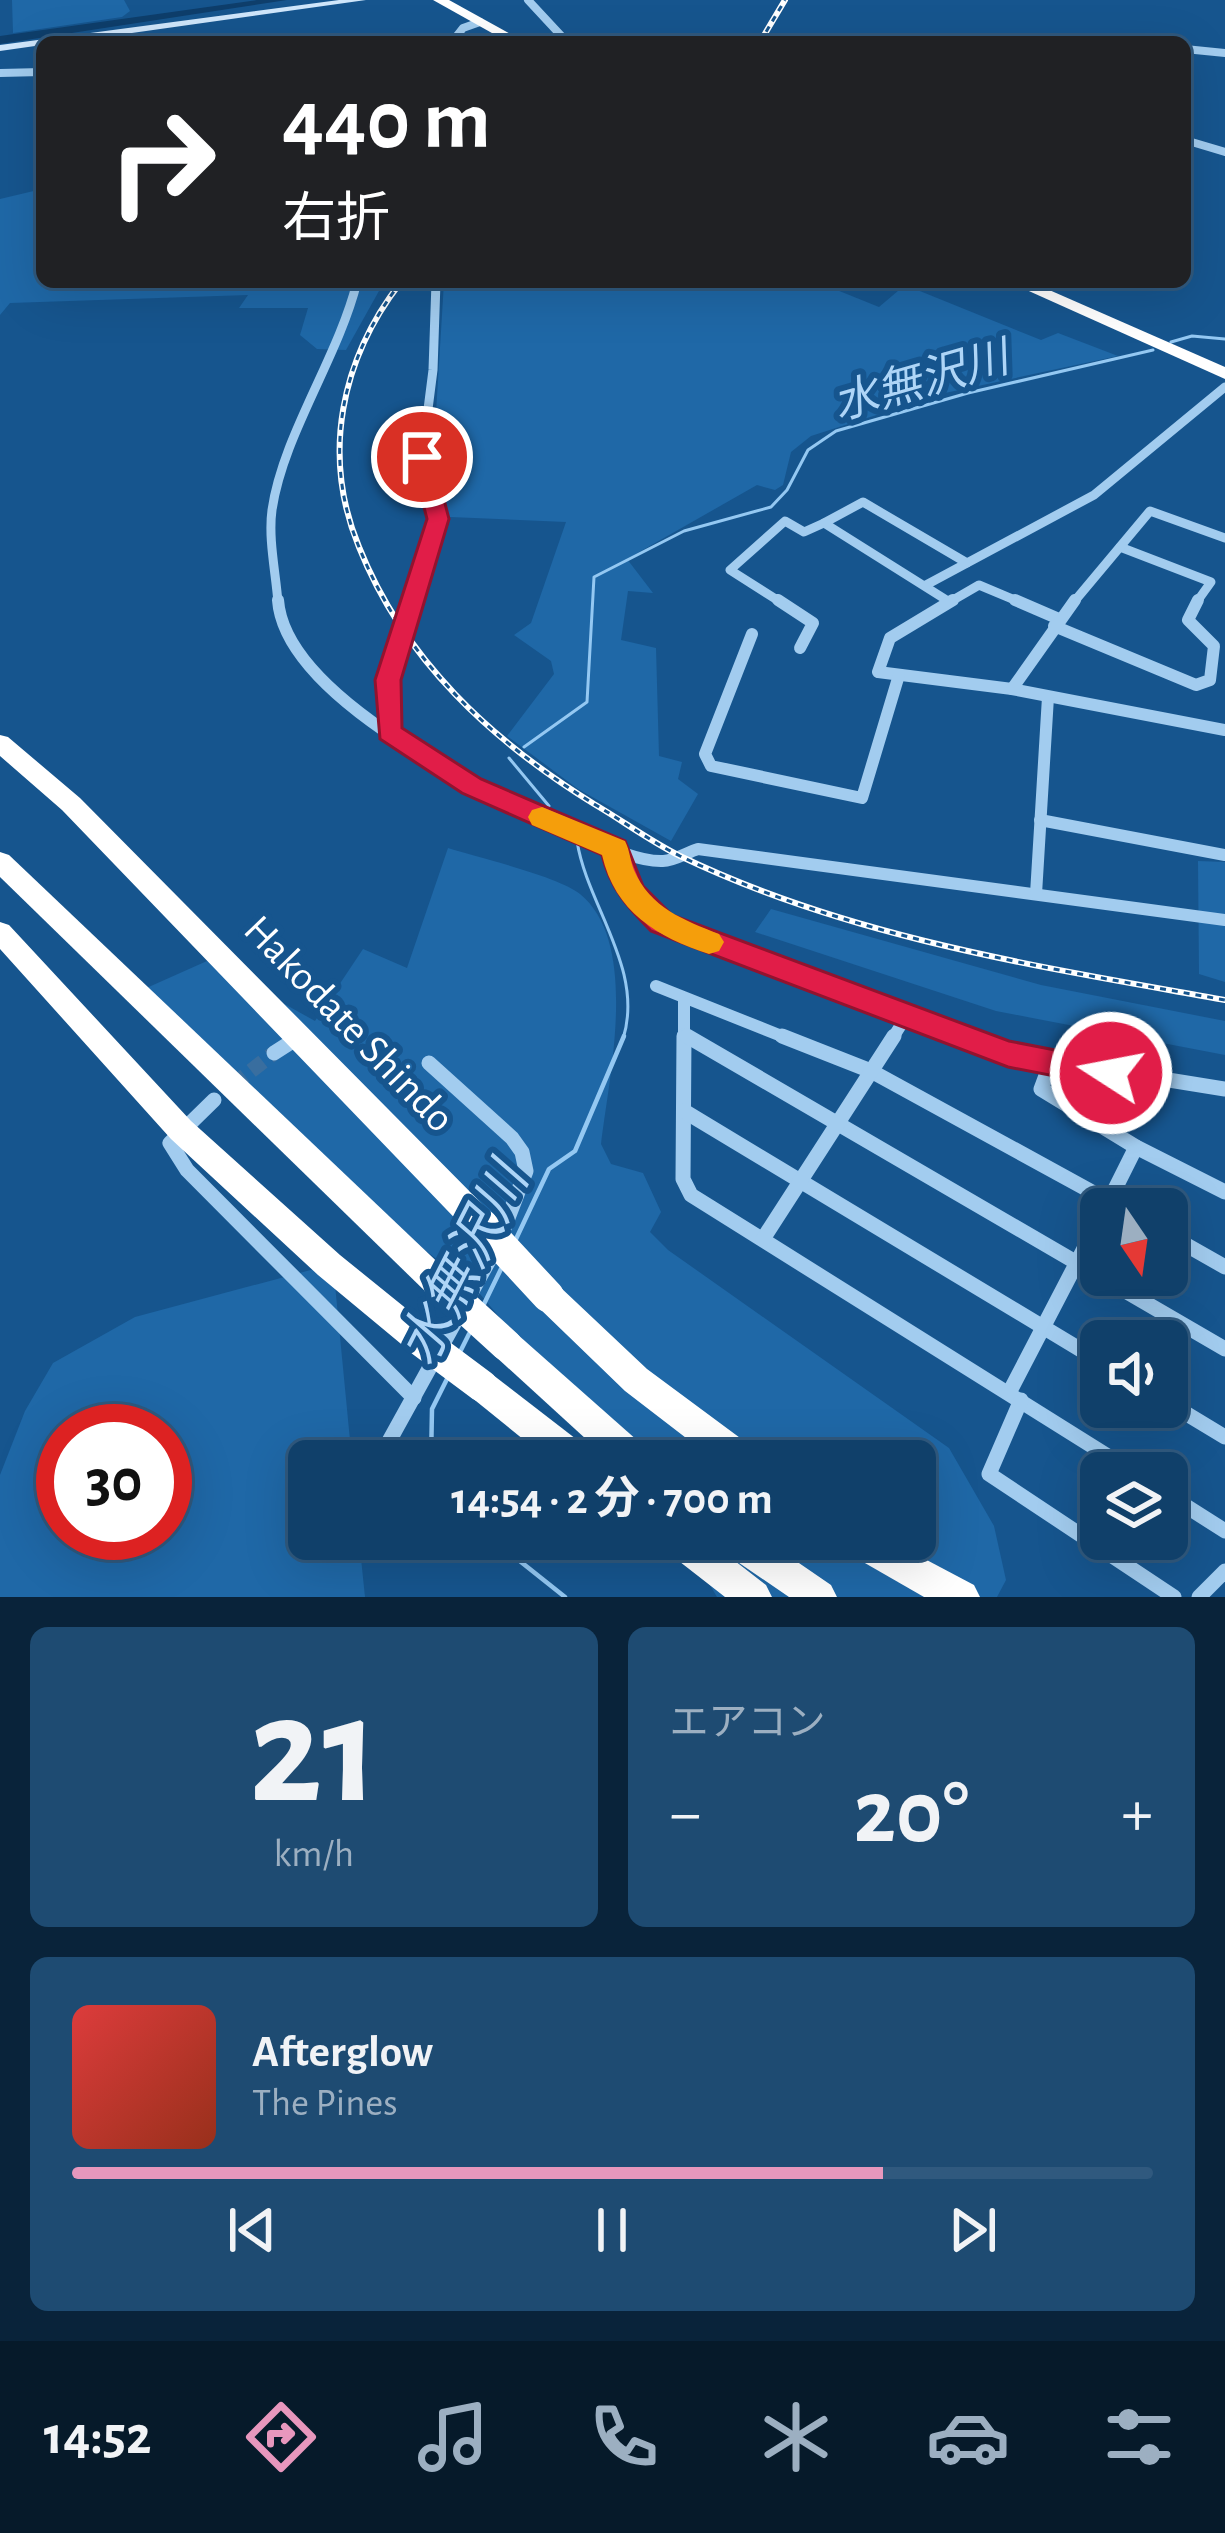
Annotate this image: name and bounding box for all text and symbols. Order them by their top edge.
text: 440 m [282,80,491,164]
icon: right [84,84,240,240]
text: 右折 [282,193,390,247]
water label: 水無沢川 [828,333,1018,428]
pin [371,406,473,508]
icon: arrive [389,424,455,490]
street label: Hakodate Shindo [236,908,462,1140]
position arrow [1048,1010,1174,1136]
water label: 水無沢川 [389,1151,540,1373]
north arrow [1080,1188,1188,1296]
map controls [1080,1188,1188,1560]
button: sound [1080,1320,1188,1428]
speed limit sign: 30 [36,1404,192,1560]
button: layers [1080,1452,1188,1560]
text: 14:54 · 2 分 · 700 m [451,1477,773,1522]
text: 21 [249,1675,379,1831]
text: エアコン [670,1704,826,1743]
text: 20° [853,1769,969,1859]
text: − [670,1781,701,1847]
text: + [1121,1781,1153,1847]
text: km/h [274,1835,354,1874]
text: Afterglow [252,2030,433,2075]
text: The Pines [252,2084,398,2123]
icon: previous [219,2197,285,2263]
icon: pause [579,2197,645,2263]
icon: next [940,2197,1006,2263]
icon: directions [239,2395,323,2479]
icon: music [411,2395,495,2479]
icon: phone [582,2395,666,2479]
icon: climate [754,2395,838,2479]
icon: car [926,2395,1010,2479]
icon: filters [1097,2395,1181,2479]
text: 14:52 [44,2410,152,2464]

